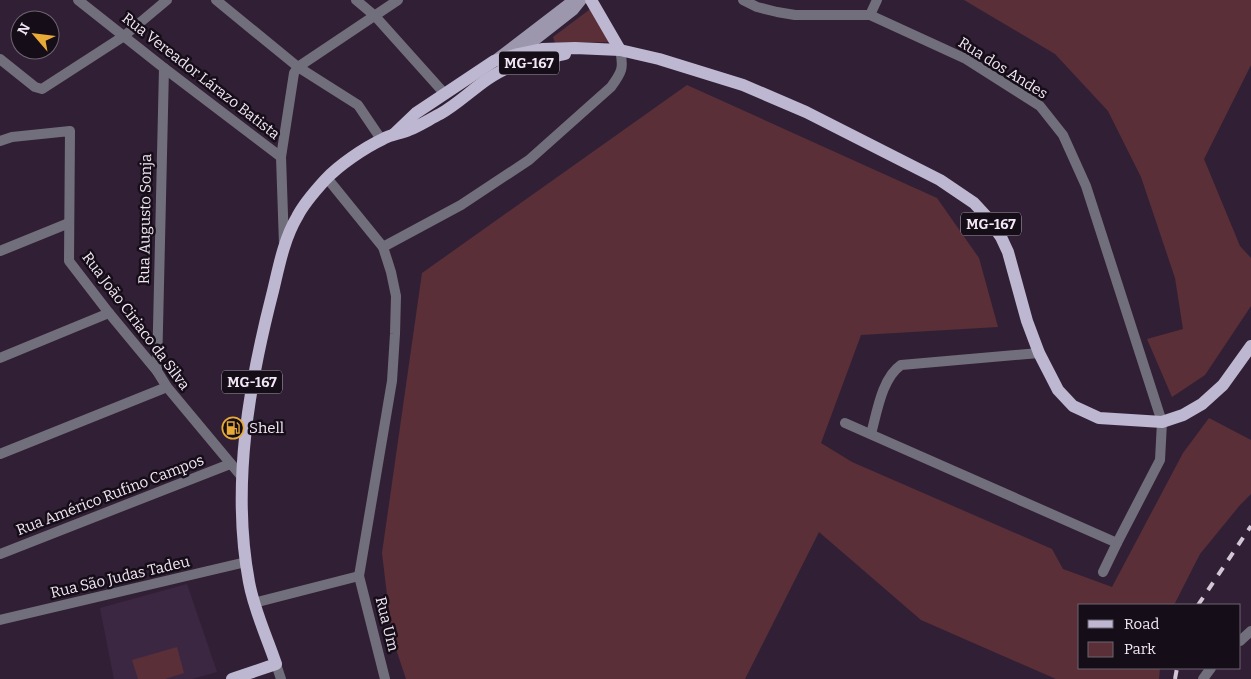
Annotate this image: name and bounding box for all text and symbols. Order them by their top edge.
street label: Rua Vereador Lárazo Batista [119,9,283,143]
north arrow [10,10,60,60]
text: N [14,20,34,38]
street label: Rua dos Andes [955,33,1051,103]
road number: MG-167 [499,52,559,74]
street label: Rua Augusto Sonja [135,154,155,284]
road number: MG-167 [961,212,1021,235]
street label: Rua João Ciriaco da Silva [78,249,194,393]
road number: MG-167 [222,371,282,394]
fuel station icon: Shell [221,416,245,440]
place label: Shell [249,419,284,437]
street label: Rua Américo Rufino Campos [14,451,206,539]
street label: Rua São Judas Tadeu [49,552,191,602]
street label: Rua Um [372,595,403,654]
legend [1078,604,1241,669]
text: Road [1124,615,1159,633]
text: Park [1124,640,1156,658]

